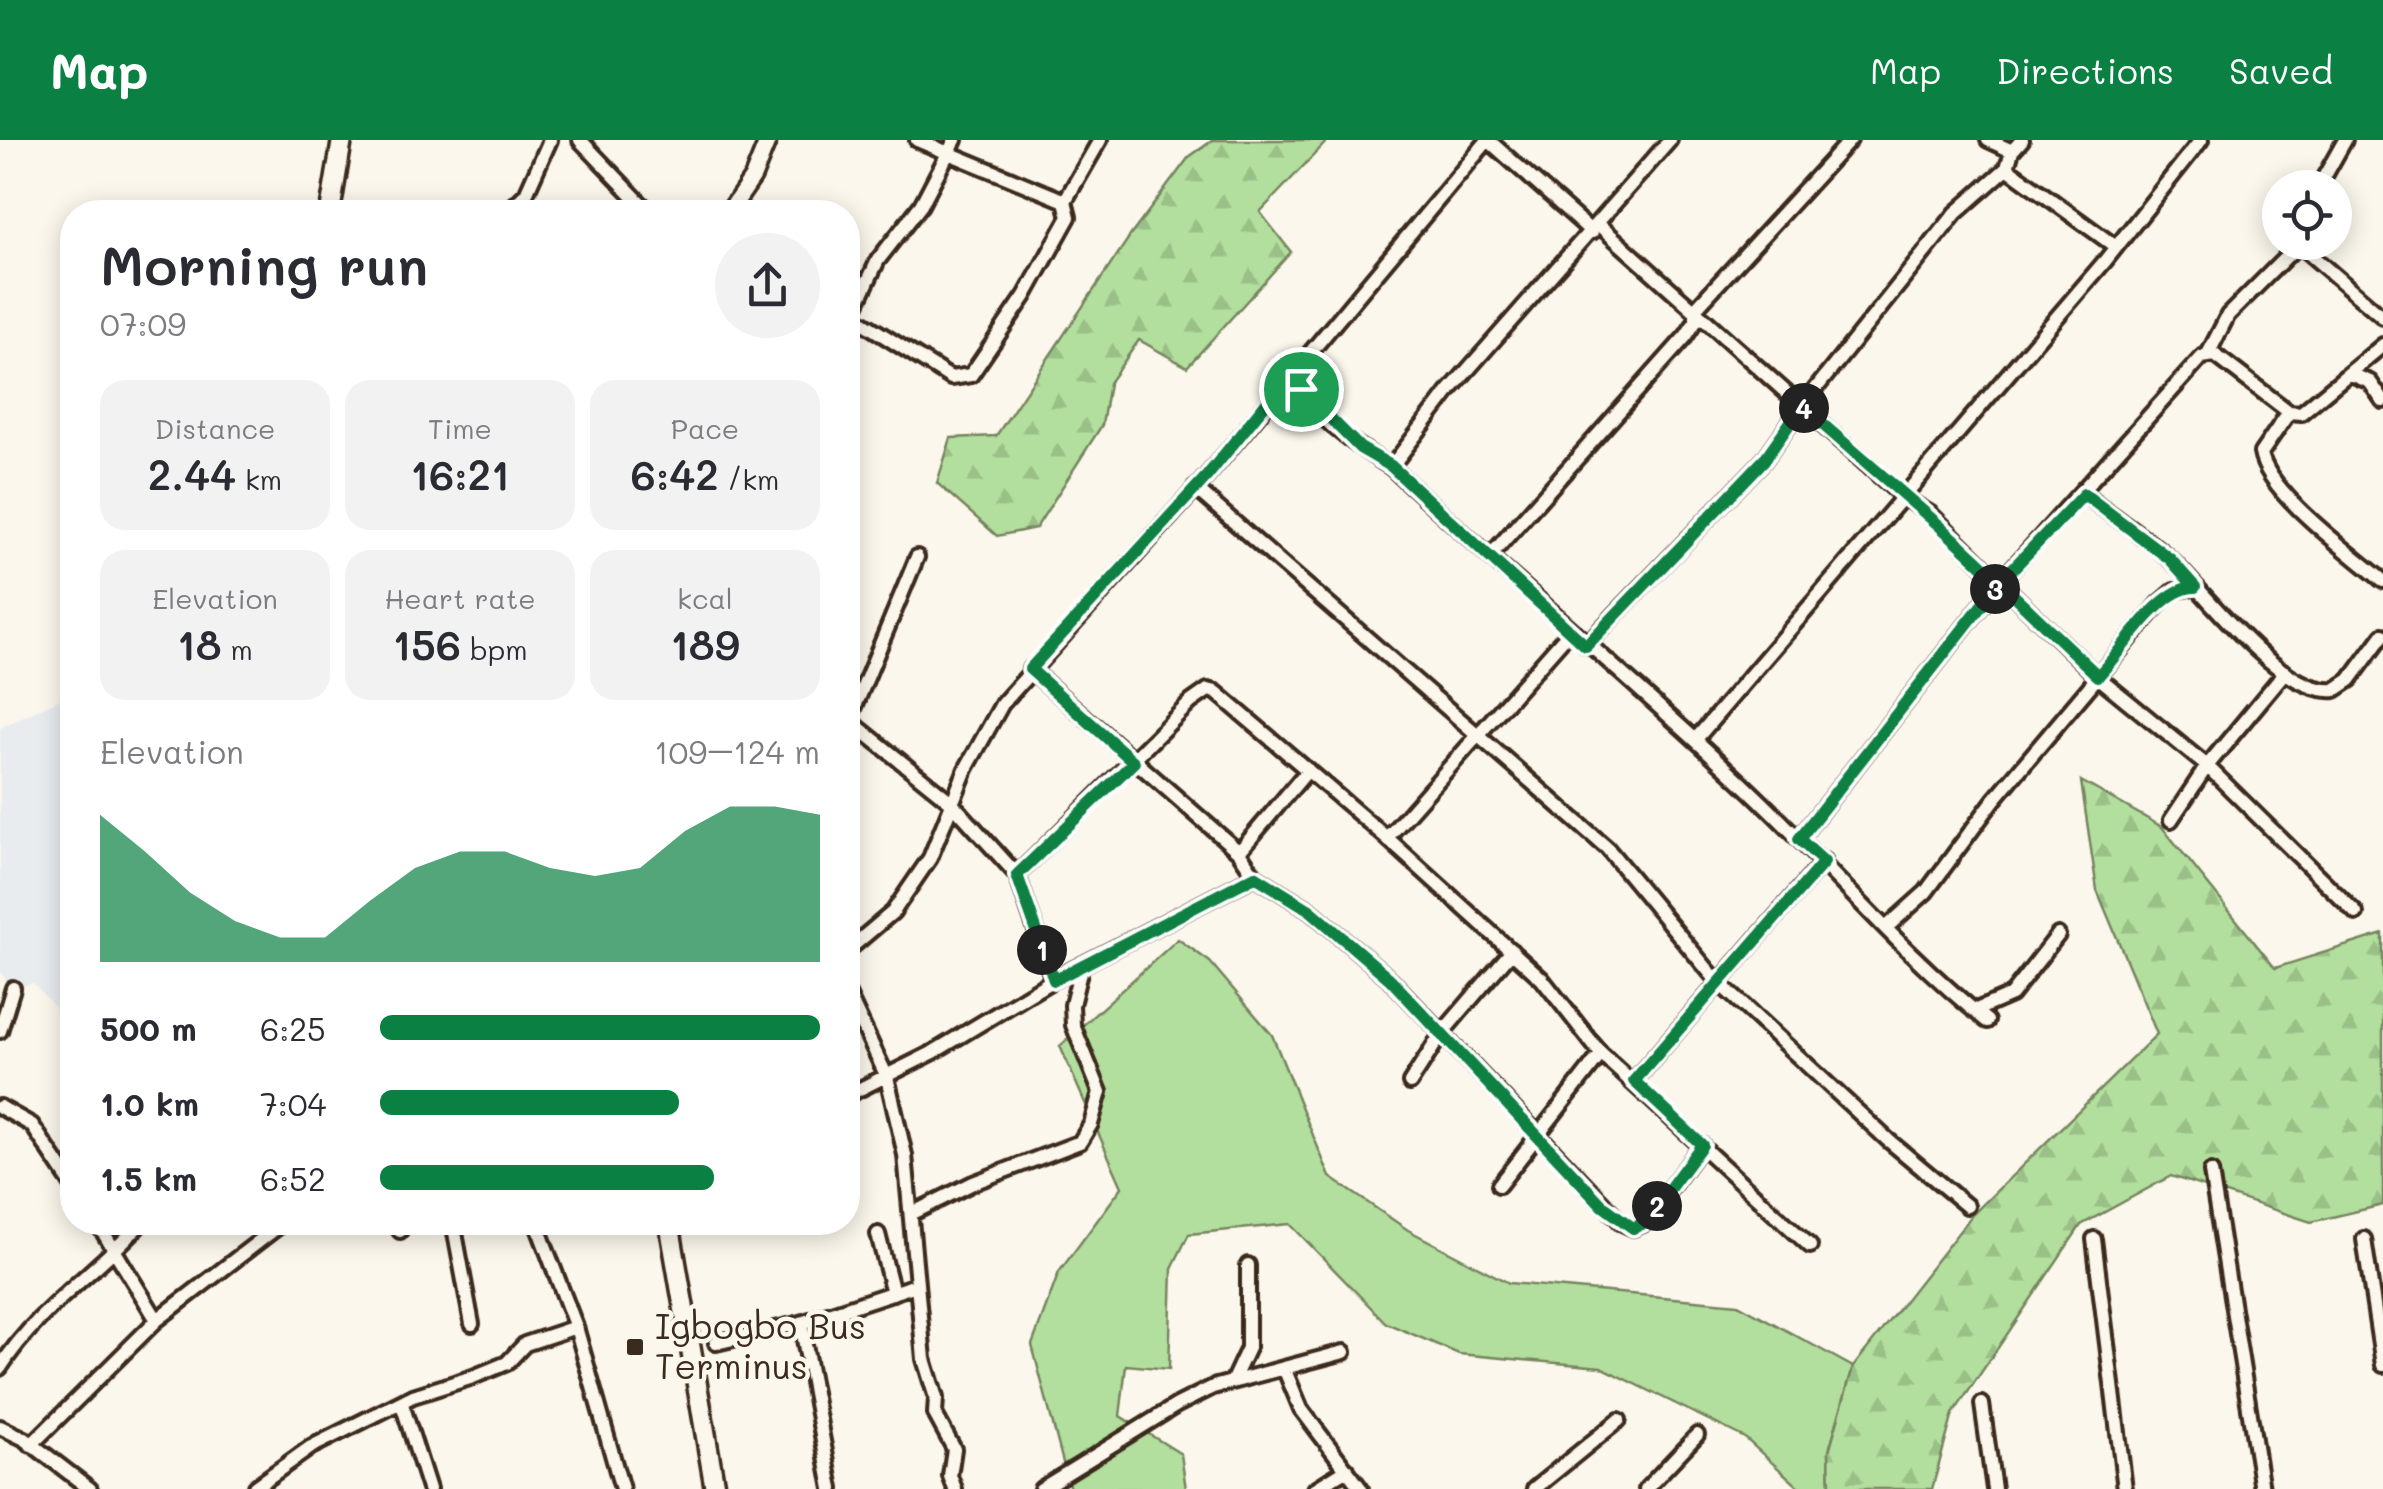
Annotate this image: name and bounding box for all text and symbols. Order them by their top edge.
text: Map [50,39,149,101]
text: Map [1870,47,1941,93]
text: Directions [1996,47,2174,93]
text: Saved [2229,47,2333,93]
map controls [2262,170,2352,260]
button: locate [2262,170,2352,260]
text: Morning run [100,228,428,300]
button: share [715,233,820,338]
text: 07:09 [100,302,186,344]
pin [1259,347,1344,432]
icon: arrive [1274,362,1329,417]
pin: 4 [1779,383,1829,433]
text: 4 [1795,390,1813,426]
text: Distance [155,410,275,446]
text: Time [428,410,492,446]
text: Pace [671,410,739,446]
text: 2.44 [148,446,236,501]
text: 16:21 [410,446,510,501]
text: 6:42 [631,446,719,501]
text: km [236,461,282,497]
text: /km [719,461,779,497]
pin: 3 [1970,564,2020,614]
text: 3 [1987,571,2003,607]
text: Elevation [152,580,278,616]
text: Heart rate [384,580,536,616]
text: kcal [677,580,733,616]
text: 18 [177,616,222,671]
text: 156 [393,616,461,671]
text: 189 [670,616,740,671]
text: m [222,631,253,667]
text: bpm [461,631,527,667]
text: Elevation [100,730,244,772]
text: 109–124 m [654,730,820,772]
pin: 1 [1017,925,1067,975]
text: 1 [1036,932,1048,968]
text: 500 m [100,1007,197,1049]
text: 6:25 [260,1007,326,1049]
text: 1.0 km [100,1082,199,1124]
text: 7:04 [260,1082,326,1124]
text: 1.5 km [100,1157,197,1199]
text: 6:52 [260,1157,326,1199]
pin: 2 [1632,1181,1682,1231]
text: 2 [1649,1188,1665,1224]
place label: Igbogbo Bus Terminus [655,1302,866,1388]
marker: Igbogbo Bus Terminus [624,1336,646,1358]

